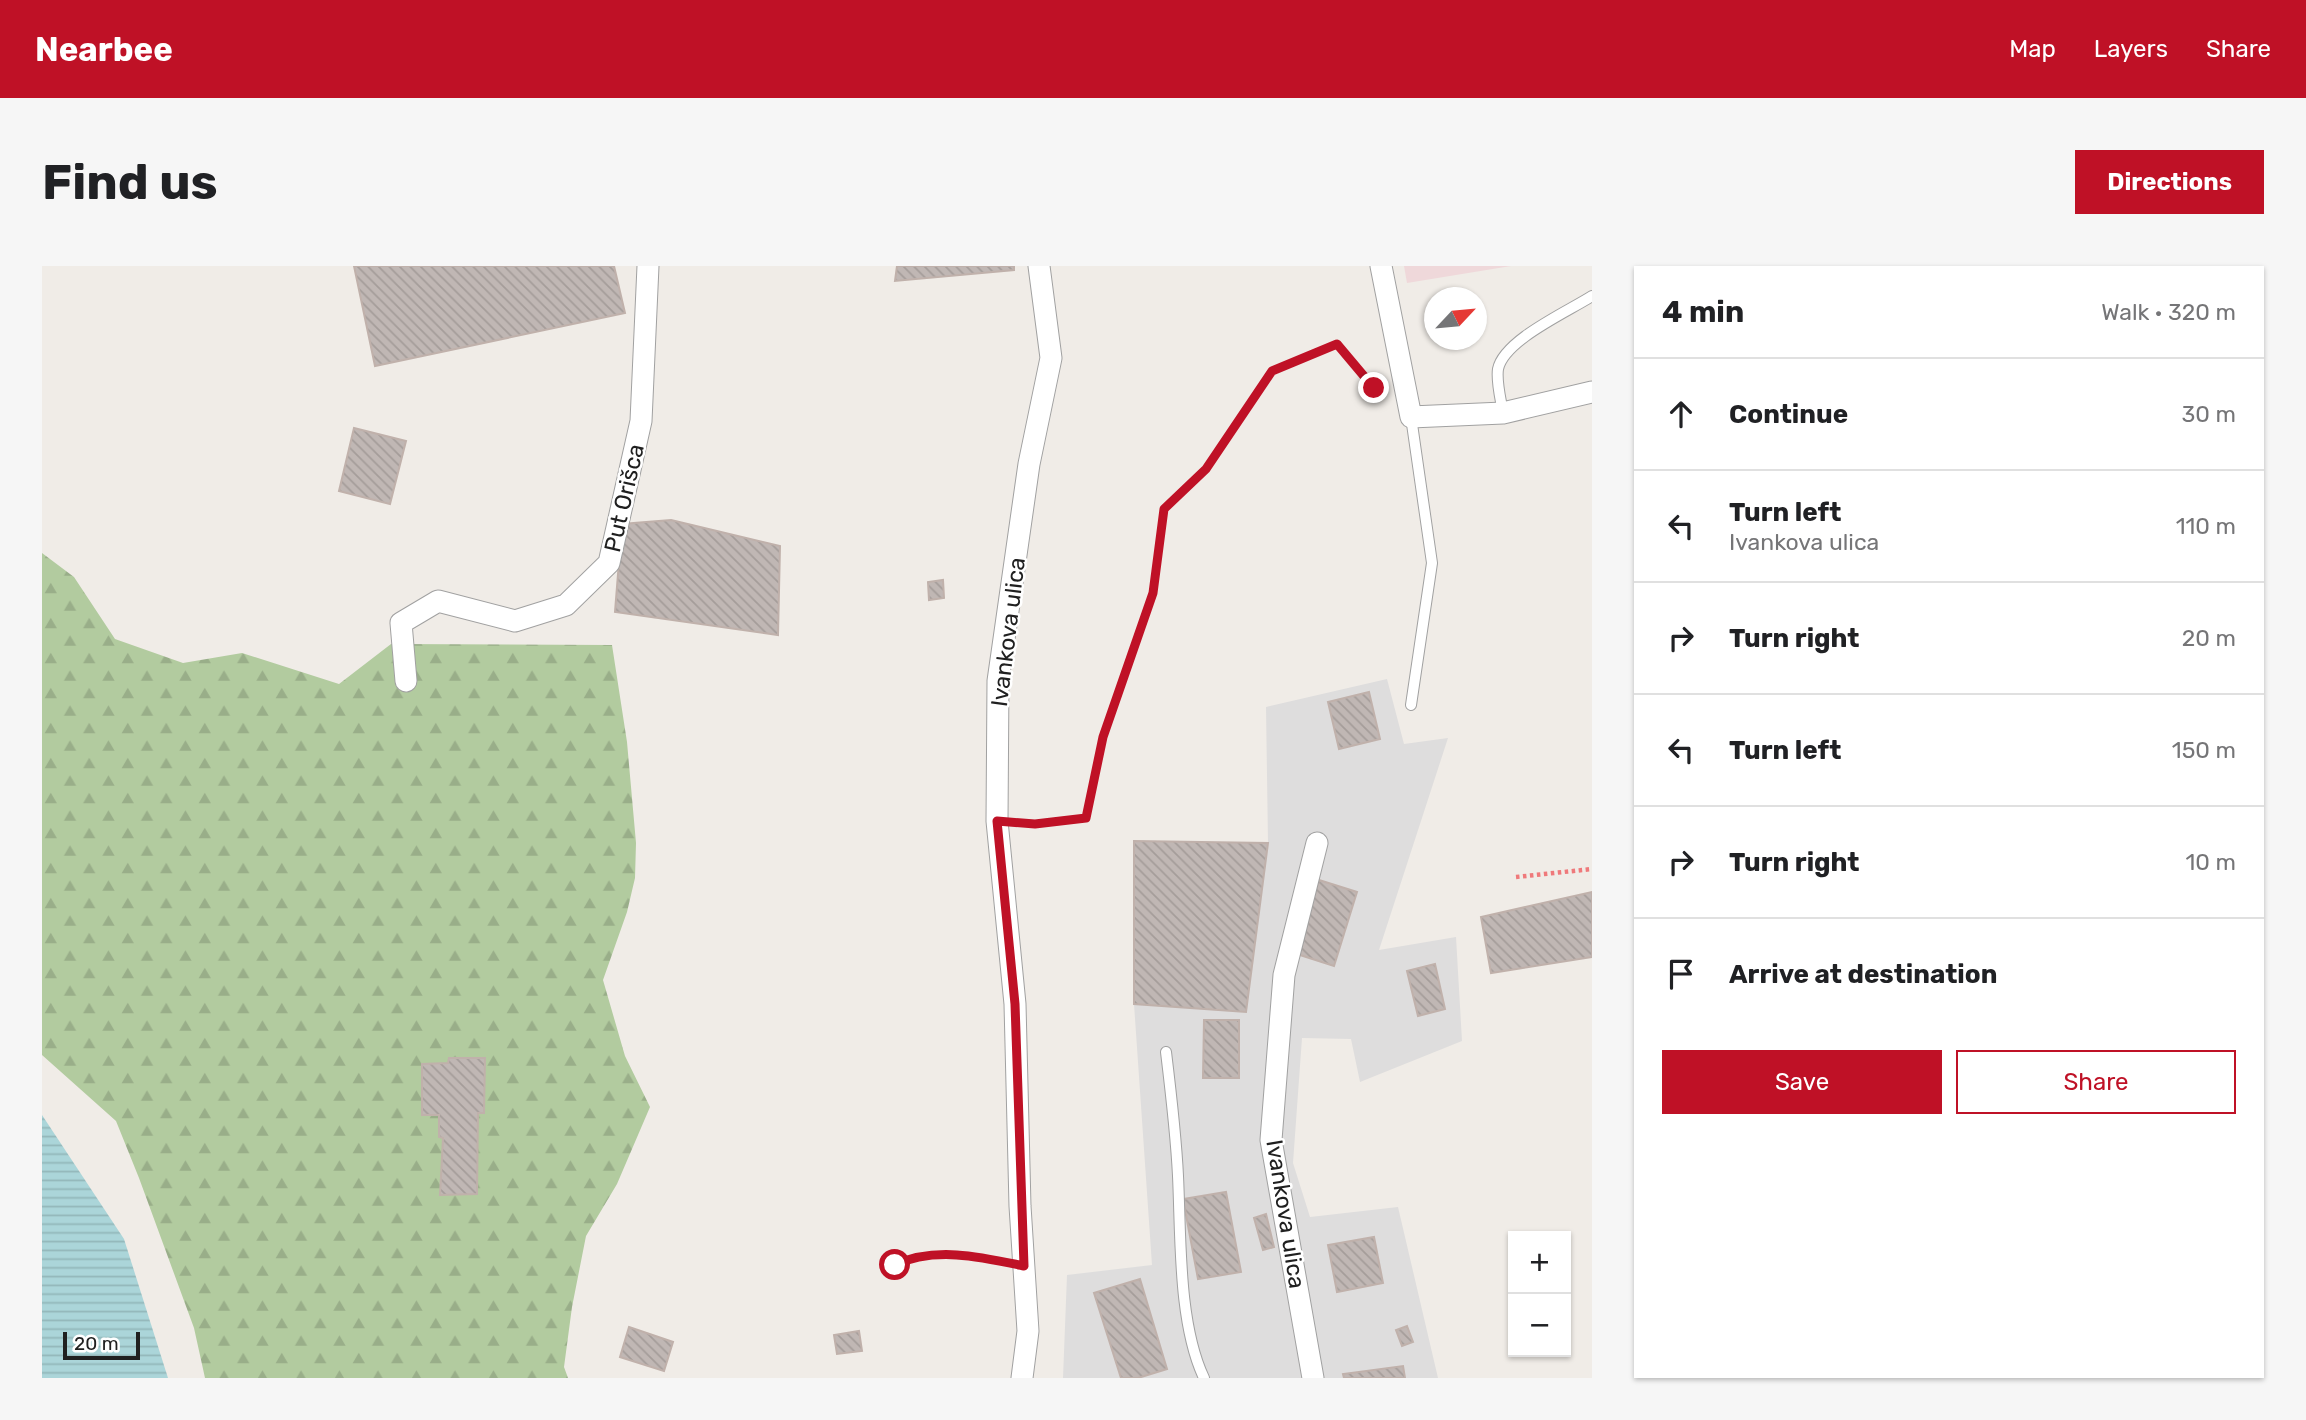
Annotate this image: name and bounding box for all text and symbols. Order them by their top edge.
text: Nearbee [35,30,173,69]
text: Map [2009,35,2056,63]
text: Layers [2094,35,2168,63]
text: Share [2206,35,2271,63]
button: Directions [2075,150,2264,214]
text: Find us [42,153,218,211]
north arrow [1424,287,1487,350]
text: 4 min [1662,294,1744,330]
text: Walk · 320 m [2101,298,2236,326]
route end [1358,372,1389,403]
icon: ahead [1662,395,1700,433]
text: Continue [1729,399,1848,430]
text: 30 m [2181,400,2236,428]
street label: Put Orišca [598,441,650,555]
text: Turn left [1729,497,1841,528]
icon: left [1662,507,1700,545]
text: 110 m [2176,512,2236,540]
text: Ivankova ulica [1729,528,1879,556]
street label: Ivankova ulica [985,556,1031,708]
icon: right [1662,619,1700,657]
text: Turn right [1729,623,1859,654]
text: 20 m [2182,624,2236,652]
icon: left [1662,731,1700,769]
text: Turn left [1729,735,1841,766]
text: 150 m [2172,736,2236,764]
icon: right [1662,843,1700,881]
text: Turn right [1729,847,1859,878]
text: 10 m [2185,848,2236,876]
icon: arrive [1662,955,1700,993]
text: Arrive at destination [1729,959,1997,990]
button: Save [1662,1050,1942,1114]
button: Share [1956,1050,2236,1114]
street label: Ivankova ulica [1260,1138,1312,1290]
map controls [1508,1231,1571,1357]
button: + [1508,1231,1571,1294]
route start [879,1249,910,1280]
button: − [1508,1294,1571,1357]
scale bar [63,1329,140,1361]
text: 20 m [74,1332,119,1355]

